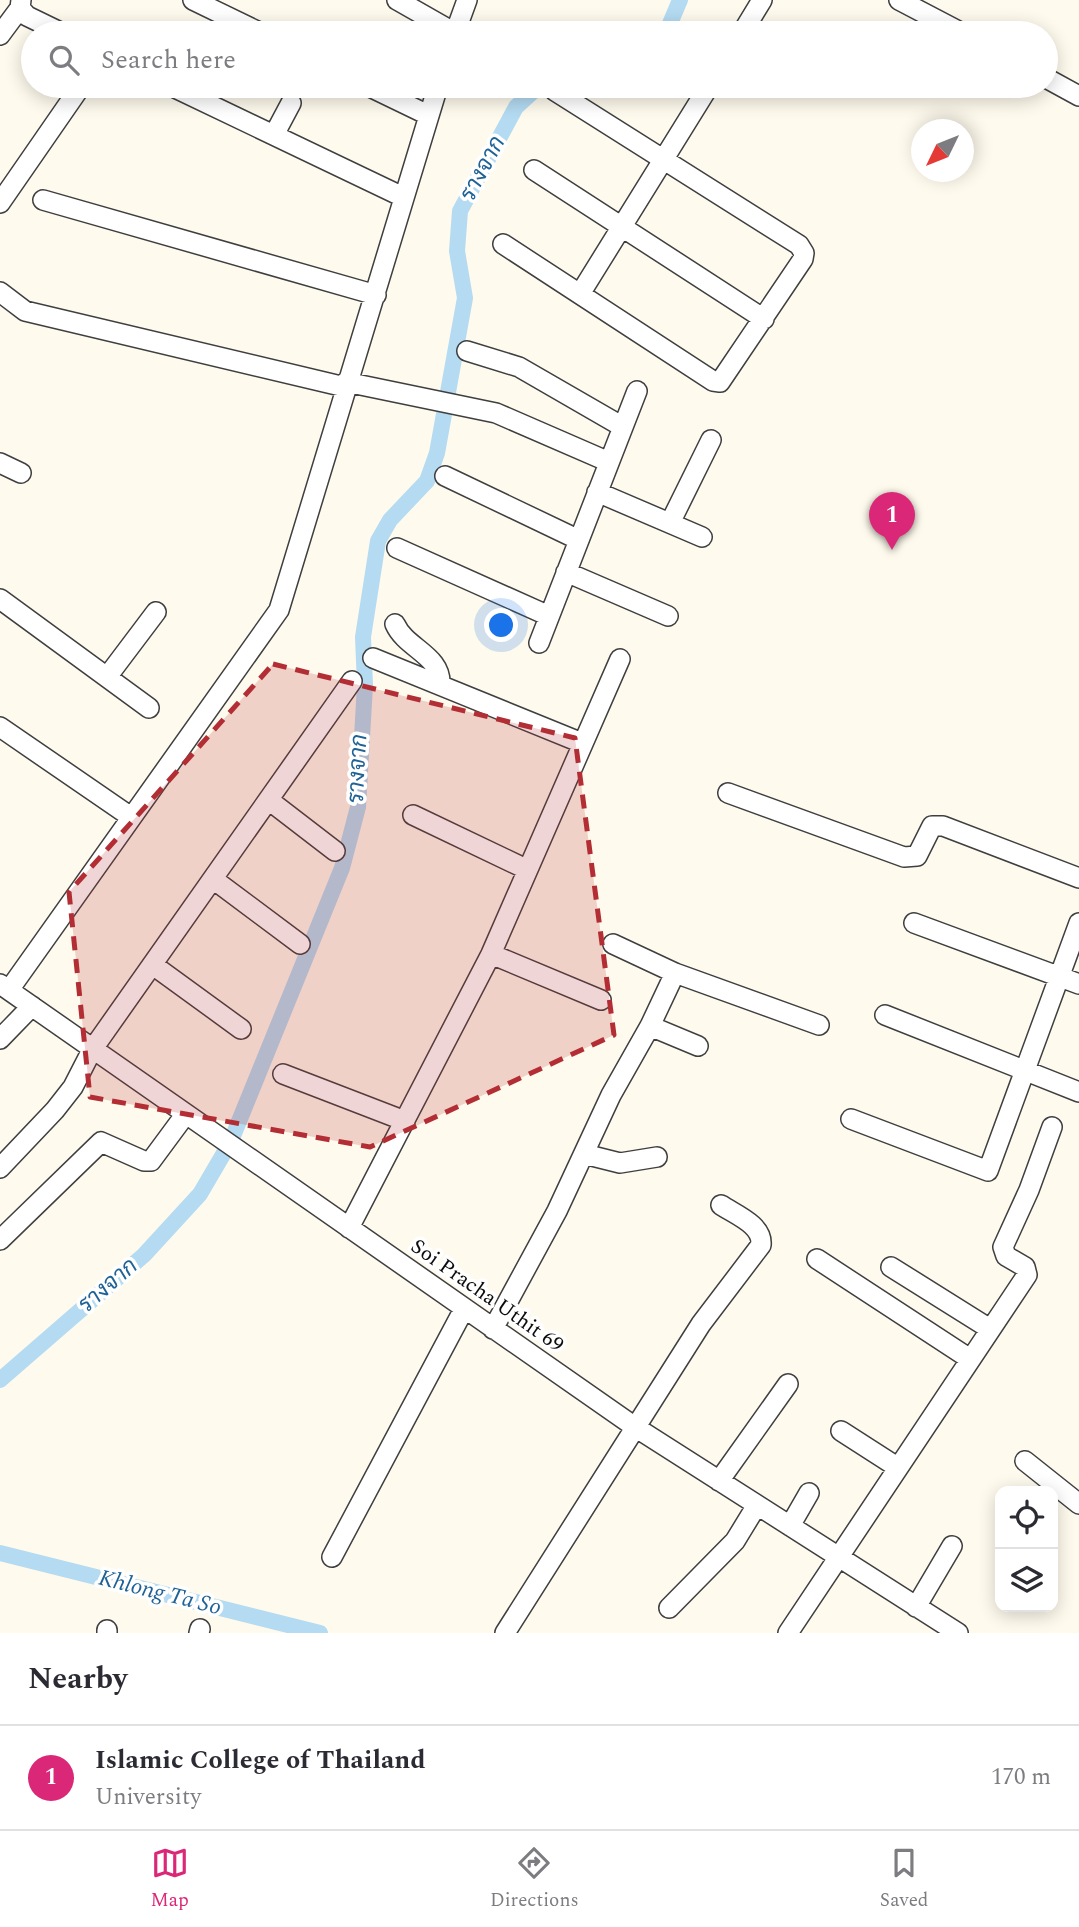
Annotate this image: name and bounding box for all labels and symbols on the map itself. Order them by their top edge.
north arrow [911,119,974,182]
water label: รางจาก [451,130,515,208]
pin: 1 [869,492,915,550]
your location [484,608,518,642]
water label: รางจาก [339,733,377,805]
street label: Soi Pracha Uthit 69 [404,1231,570,1361]
water label: รางจาก [70,1250,146,1322]
water label: Khlong Ta So [95,1561,225,1625]

